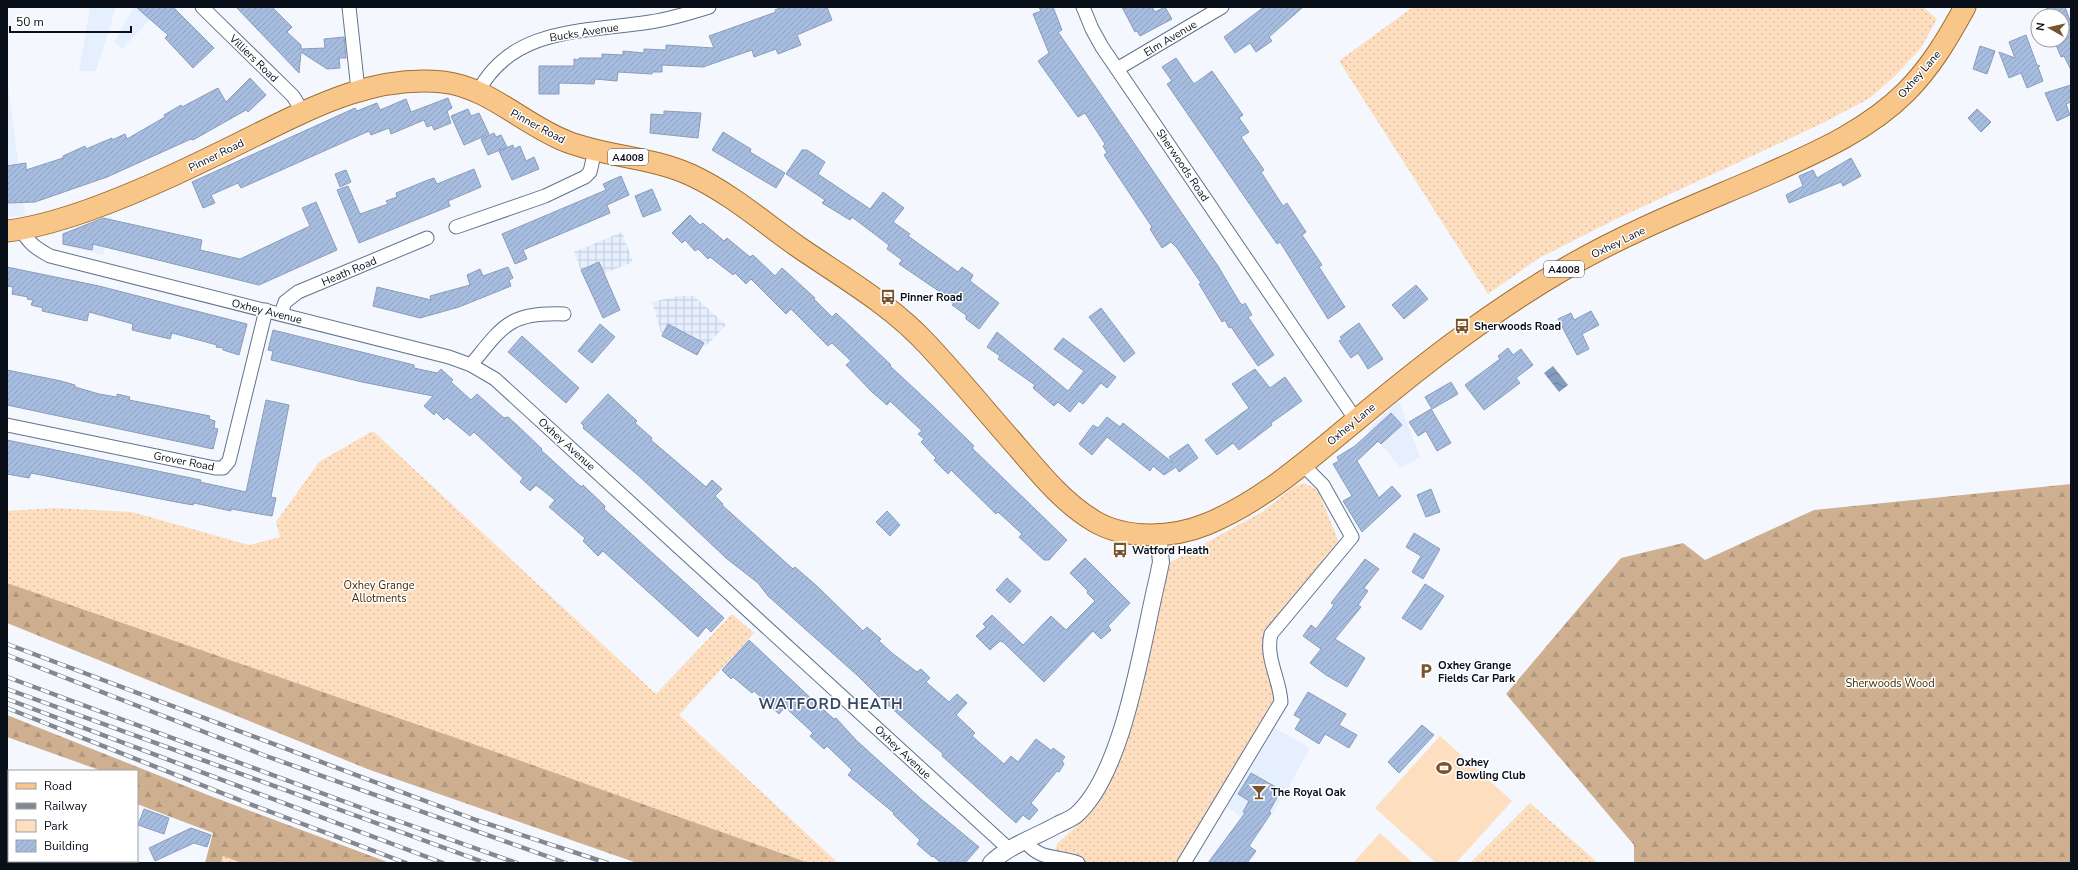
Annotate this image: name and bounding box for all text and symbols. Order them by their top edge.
scale bar [10,8,131,34]
north arrow [2030,8,2070,48]
text: 50 m [16,14,44,30]
street label: Elm Avenue [1141,17,1200,60]
street label: Bucks Avenue [549,20,620,45]
text: N [2033,22,2049,32]
street label: Villiers Road [225,31,281,86]
street label: Oxhey Lane [1894,47,1944,101]
street label: Pinner Road [508,106,568,147]
street label: Sherwoods Road [1153,126,1212,205]
street label: Pinner Road [186,136,247,175]
road number: A4008 [608,149,648,165]
street label: Oxhey Lane [1589,223,1648,262]
street label: Heath Road [319,253,379,290]
road number: A4008 [1544,261,1584,277]
bus stop icon: Pinner Road [879,288,897,306]
place label: Pinner Road [900,290,962,305]
street label: Oxhey Avenue [230,295,304,328]
bus stop icon: Sherwoods Road [1453,317,1471,335]
place label: Sherwoods Road [1474,319,1561,334]
street label: Oxhey Lane [1324,400,1379,449]
street label: Oxhey Avenue [535,415,599,474]
street label: Grover Road [152,448,216,475]
bus stop icon: Watford Heath [1111,541,1129,559]
place label: Watford Heath [1132,543,1209,558]
park label: Oxhey Grange Allotments [344,578,415,606]
place label: Oxhey Grange Fields Car Park [1438,658,1516,686]
parking icon: Oxhey Grange Fields Car Park [1417,662,1435,680]
park label: Sherwoods Wood [1845,676,1935,691]
district label: WATFORD HEATH [758,694,904,714]
street label: Oxhey Avenue [871,722,934,783]
place label: Oxhey Bowling Club [1456,755,1526,783]
sports icon: Oxhey Bowling Club [1435,759,1453,777]
legend [8,770,138,862]
text: Road [44,778,72,794]
bar icon: The Royal Oak [1250,783,1268,801]
place label: The Royal Oak [1271,785,1347,800]
text: Railway [44,798,88,814]
text: Park [44,818,69,834]
text: Building [44,838,89,854]

